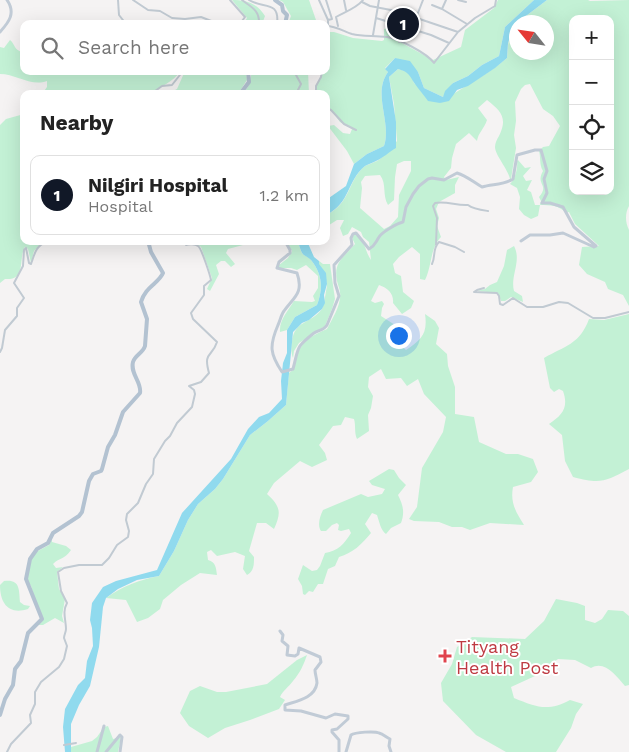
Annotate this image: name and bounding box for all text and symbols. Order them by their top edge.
pin: 1 [387,5,419,43]
north arrow [509,15,554,60]
map controls [569,15,614,195]
button: + [569,15,614,60]
search box [20,20,330,75]
icon: search [38,34,66,62]
text: Search here [78,36,189,59]
button: − [569,60,614,105]
button: locate [569,105,614,150]
text: Nearby [40,110,113,135]
button: layers [569,150,614,195]
text: Nilgiri Hospital [88,174,228,197]
text: 1 [54,186,60,205]
text: 1.2 km [259,186,309,205]
text: Hospital [88,197,153,216]
your location [386,323,412,349]
place label: Tityang Health Post [456,636,559,678]
marker: Tityang Health Post [438,649,452,663]

